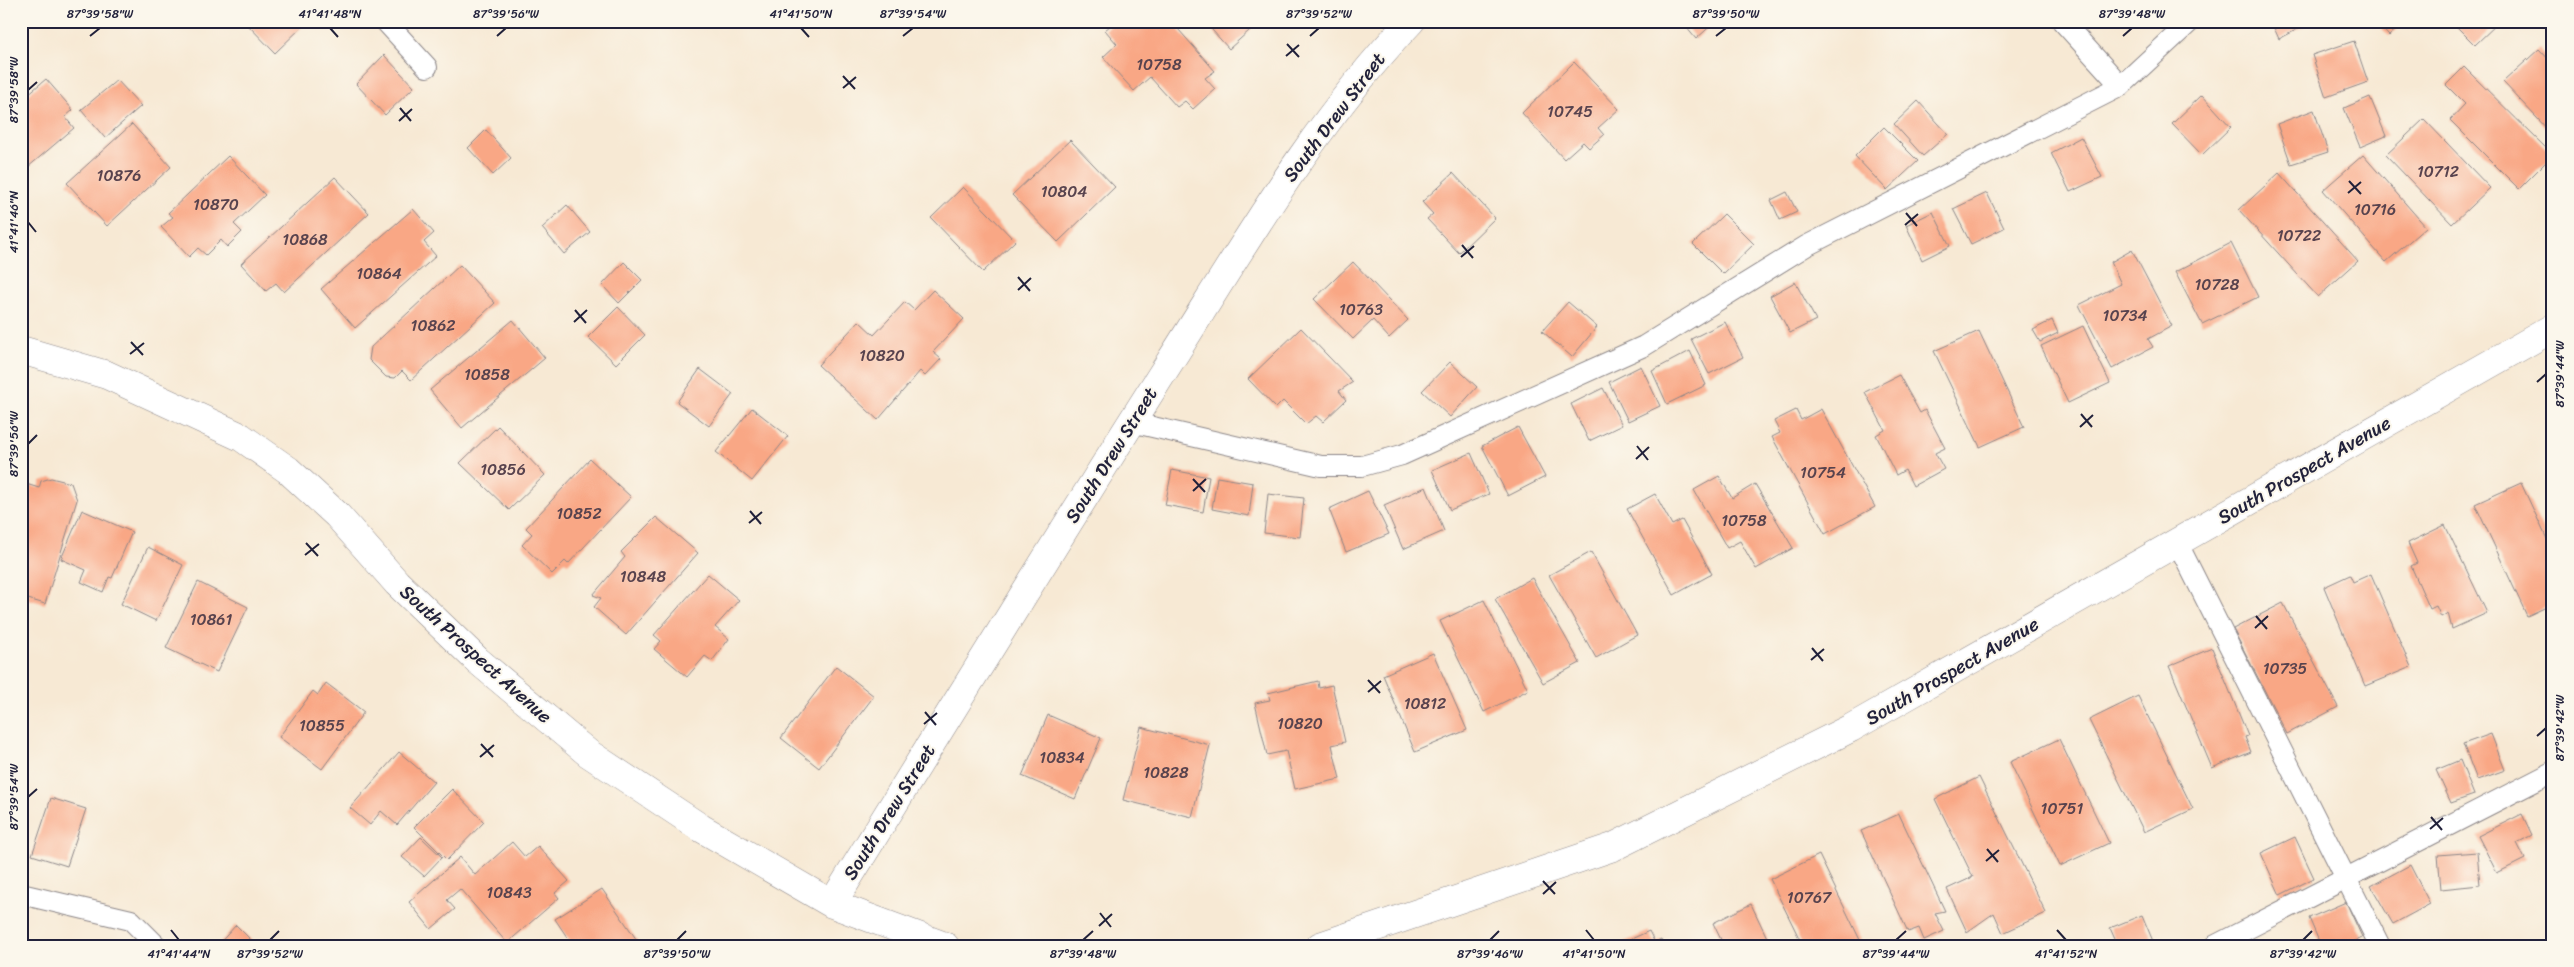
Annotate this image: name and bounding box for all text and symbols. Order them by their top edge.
text: 87°39'58"W [67,3,134,25]
text: 41°41'48"N [299,3,362,25]
text: 87°39'56"W [473,3,540,25]
text: 41°41'50"N [769,3,833,25]
text: 87°39'54"W [880,3,947,25]
text: 87°39'52"W [1286,3,1353,25]
text: 87°39'50"W [1693,3,1760,25]
text: 87°39'48"W [2099,3,2166,25]
street label: South Drew Street [1274,45,1394,189]
house number: 10758 [1136,50,1182,79]
text: 87°39'58"W [3,56,25,123]
house number: 10745 [1547,97,1593,126]
house number: 10712 [2417,157,2459,186]
house number: 10876 [97,161,141,190]
house number: 10804 [1041,177,1087,206]
text: 41°41'46"N [3,190,25,253]
house number: 10870 [193,190,239,219]
house number: 10716 [2354,195,2396,224]
house number: 10722 [2277,221,2321,250]
house number: 10868 [282,225,328,254]
house number: 10864 [356,259,402,288]
house number: 10728 [2195,270,2240,299]
house number: 10763 [1339,295,1383,324]
house number: 10734 [2103,301,2147,330]
house number: 10862 [411,311,455,340]
text: 87°39'44"W [2549,340,2571,407]
house number: 10820 [859,341,905,370]
house number: 10858 [464,360,510,389]
street label: South Drew Street [1056,380,1166,530]
street label: South Prospect Avenue [2211,407,2397,533]
text: 87°39'56"W [3,410,25,477]
house number: 10856 [480,455,526,484]
house number: 10754 [1800,458,1846,487]
house number: 10852 [556,499,602,528]
house number: 10758 [1721,506,1767,535]
house number: 10848 [620,562,666,591]
street label: South Prospect Avenue [392,576,560,732]
house number: 10861 [190,605,232,634]
street label: South Prospect Avenue [1859,608,2045,734]
house number: 10735 [2263,654,2308,683]
house number: 10812 [1404,689,1446,718]
text: 87°39'42"W [2549,694,2571,761]
house number: 10820 [1277,709,1323,738]
house number: 10855 [299,711,345,740]
street label: South Drew Street [834,737,944,887]
house number: 10834 [1039,743,1085,772]
house number: 10828 [1143,758,1189,787]
text: 87°39'54"W [3,763,25,830]
house number: 10751 [2041,794,2084,823]
house number: 10843 [486,878,532,907]
house number: 10767 [1787,883,1832,912]
text: 41°41'44"N [147,943,211,965]
text: 87°39'52"W [237,943,304,965]
text: 87°39'50"W [644,943,711,965]
text: 87°39'48"W [1050,943,1117,965]
text: 87°39'46"W [1457,943,1524,965]
text: 41°41'50"N [1562,943,1626,965]
text: 87°39'44"W [1863,943,1930,965]
text: 41°41'52"N [2035,943,2098,965]
text: 87°39'42"W [2270,943,2337,965]

